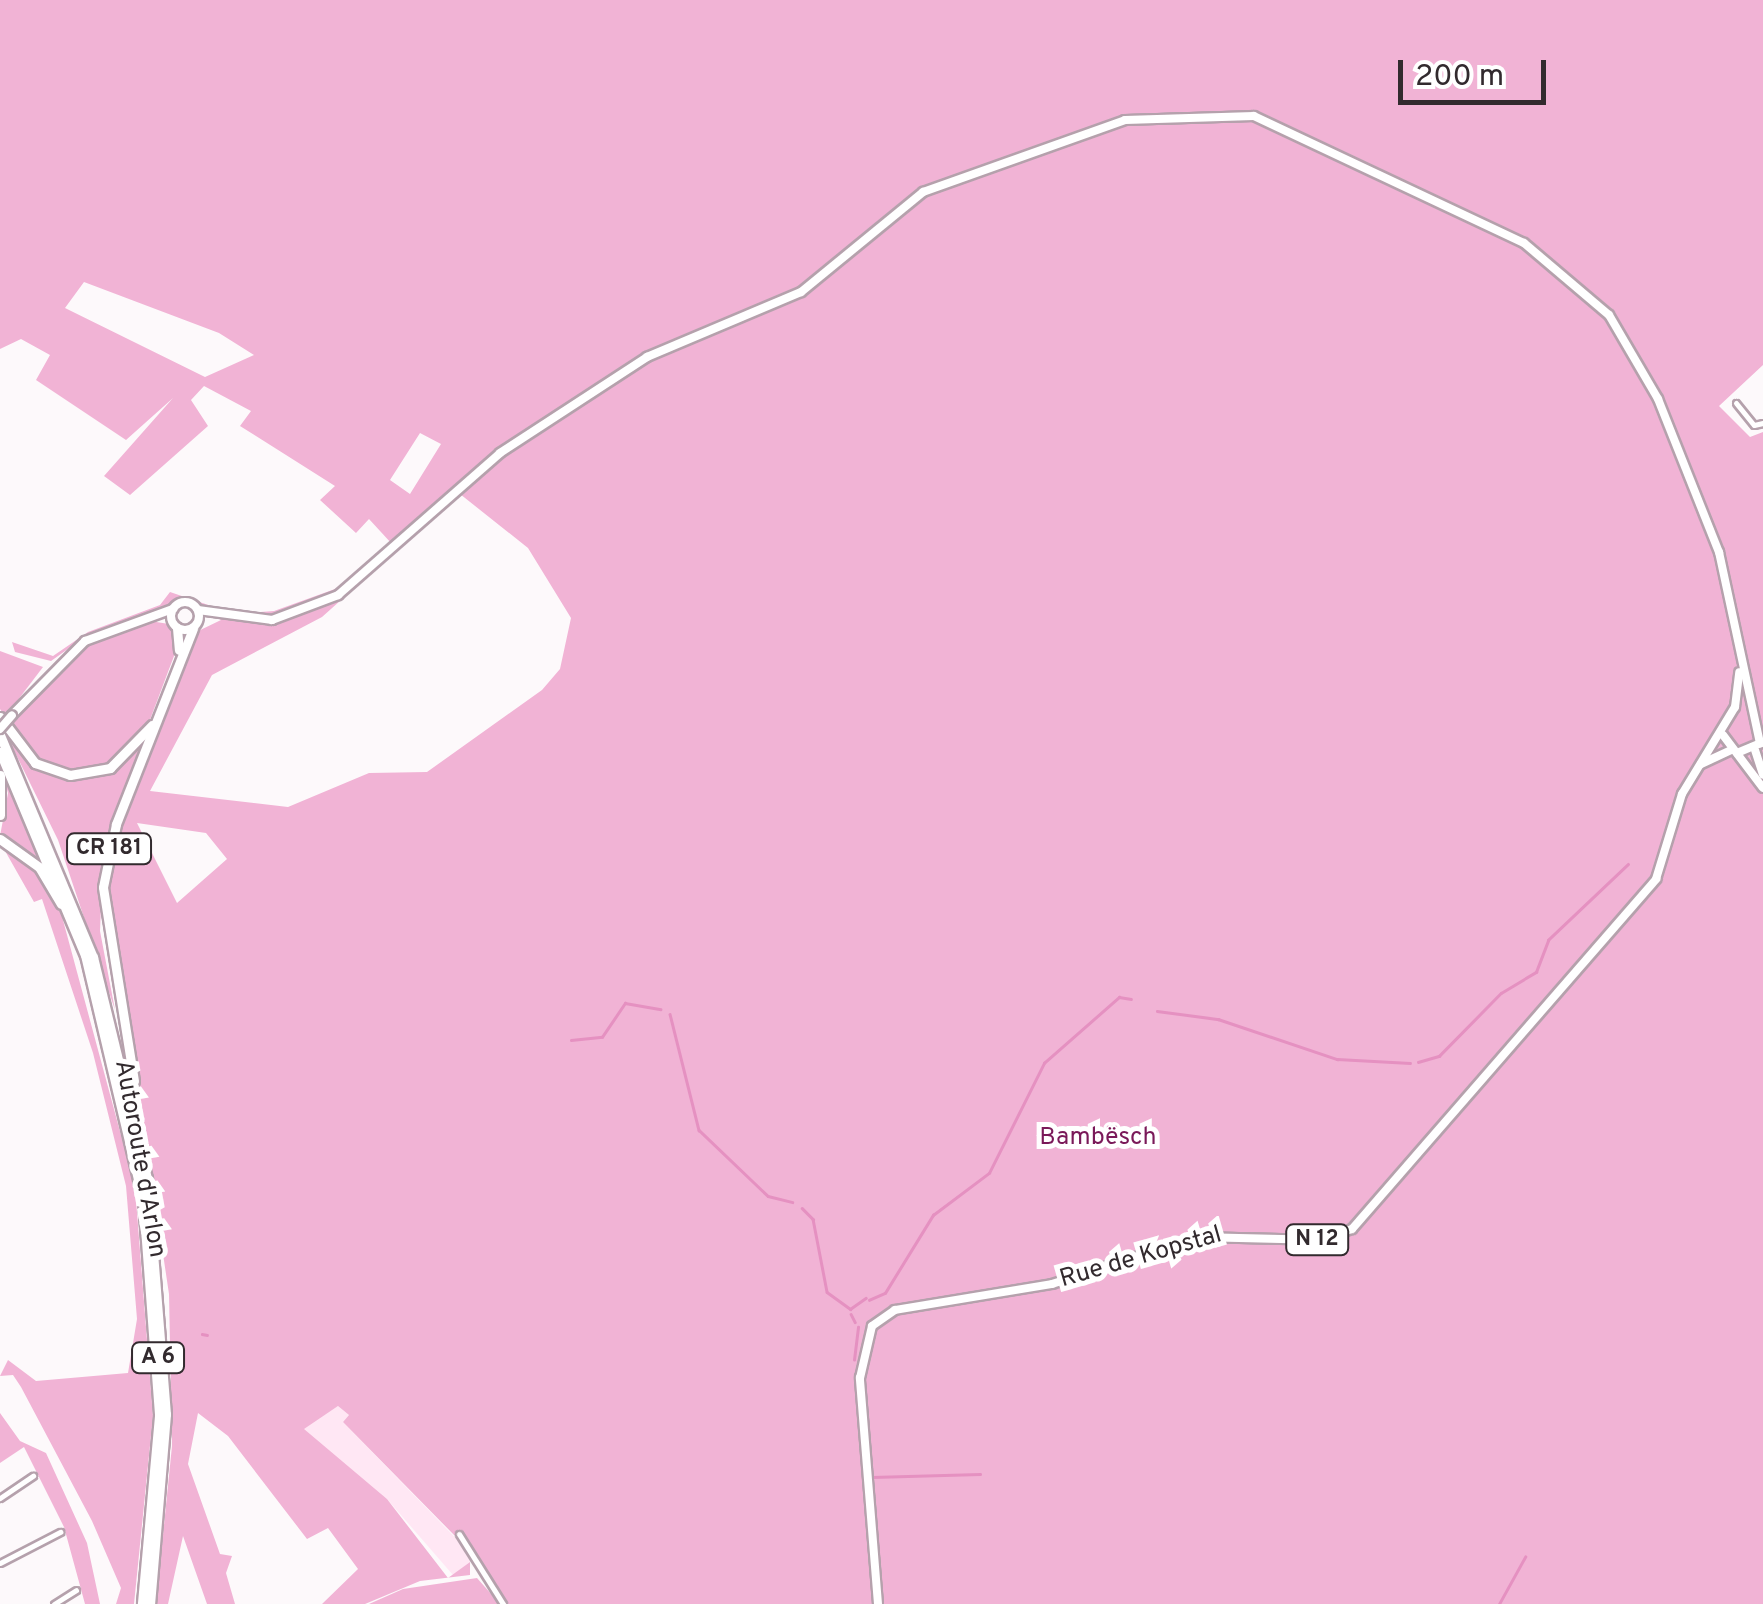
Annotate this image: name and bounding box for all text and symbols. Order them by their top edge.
scale bar [1403,40,1550,102]
text: 200 m [1415,59,1504,96]
road number: CR 181 [64,832,154,866]
street label: Autoroute d'Arlon [107,1058,171,1260]
park label: Bambësch [1039,1123,1157,1153]
street label: Rue de Kopstal [1057,1221,1225,1295]
road number: N 12 [1284,1223,1350,1257]
road number: A 6 [130,1341,186,1375]

